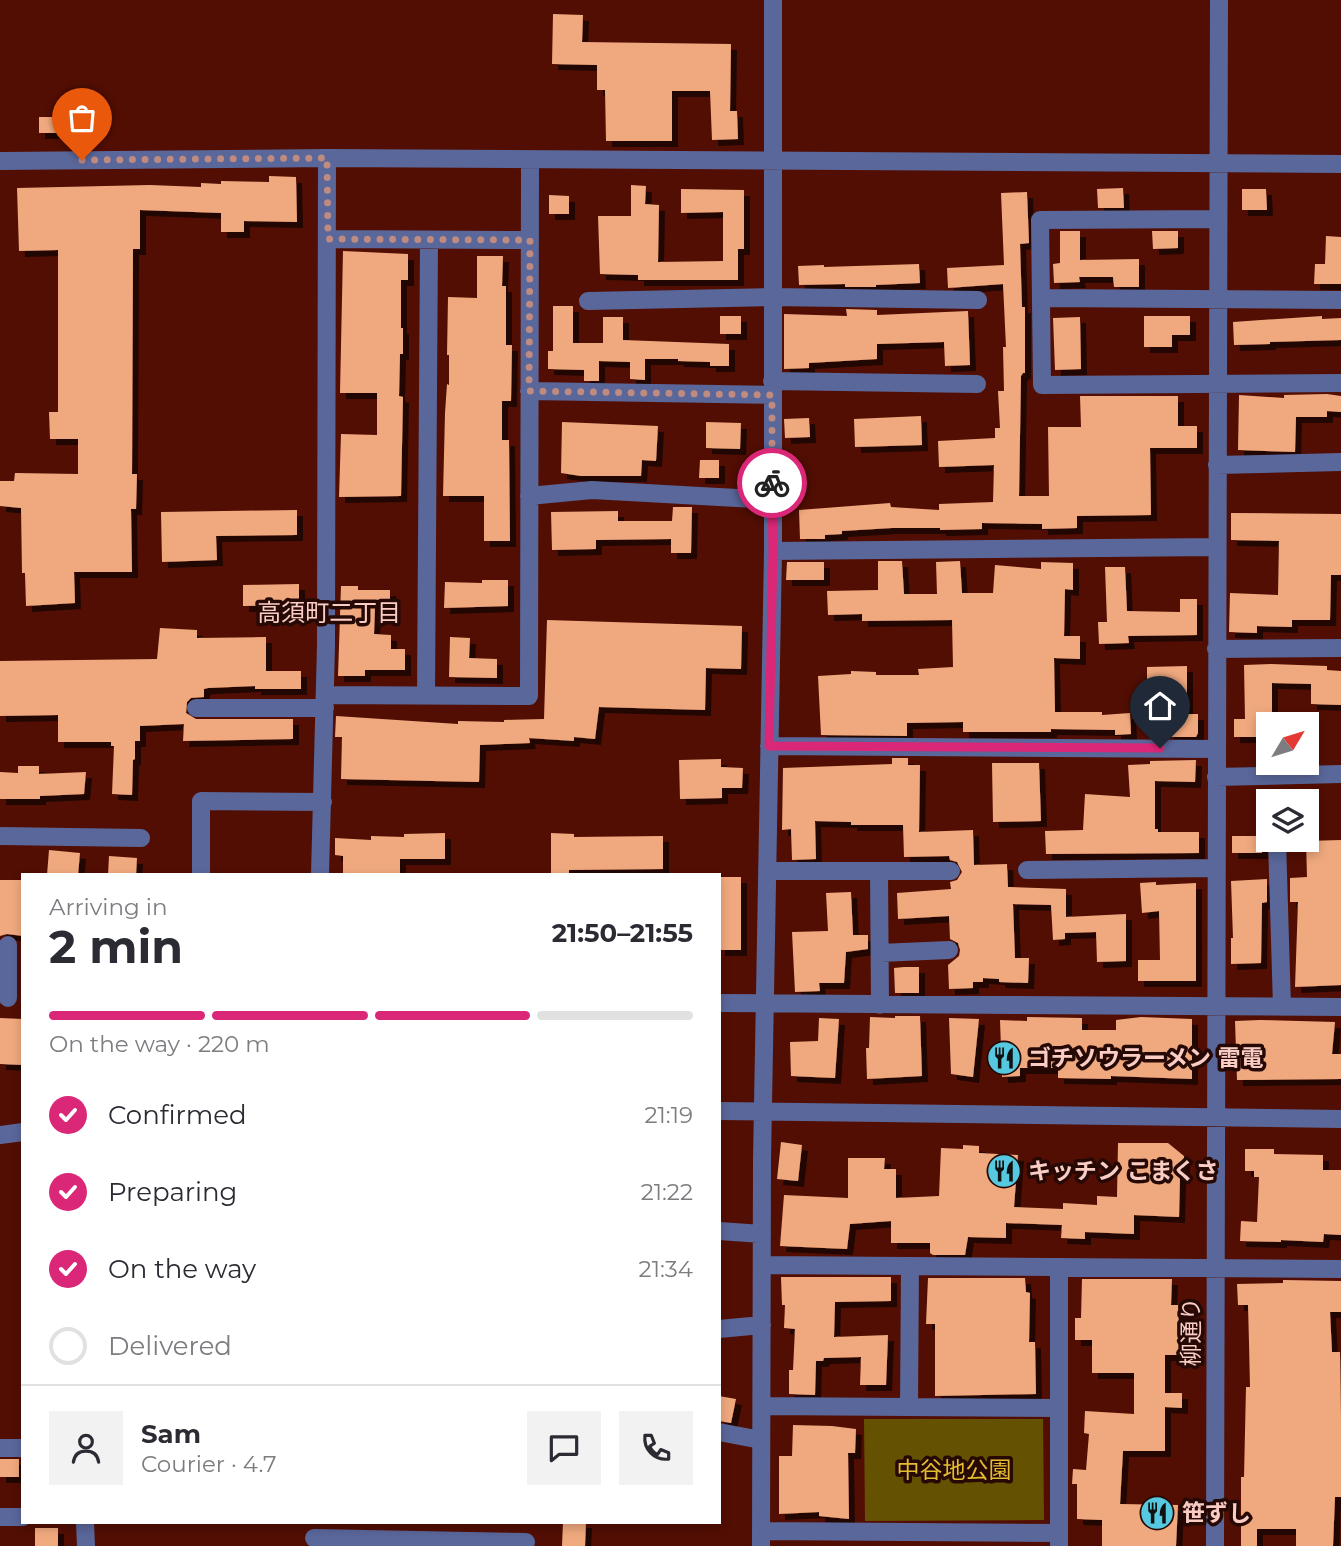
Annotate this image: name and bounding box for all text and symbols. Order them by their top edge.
pin [52,88,112,160]
icon: bag [63,99,101,137]
courier [737,448,807,518]
icon: bike [753,464,791,502]
district label: 高須町二丁目 [257,598,401,627]
pin [1130,676,1190,748]
icon: home [1141,687,1179,725]
north arrow [1256,712,1320,775]
map controls [1256,712,1319,852]
button: layers [1256,789,1319,852]
text: Arriving in [49,893,168,921]
text: 21:50–21:55 [552,917,693,949]
text: 2 min [49,918,183,975]
text: On the way · 220 m [49,1030,270,1058]
restaurant icon: ゴチソウラーメン 雷電 [985,1039,1023,1077]
place label: ゴチソウラーメン 雷電 [1028,1044,1264,1072]
icon: check [49,1096,87,1134]
text: Confirmed [108,1099,247,1131]
text: 21:19 [644,1101,693,1129]
restaurant icon: キッチン こまくさ [985,1152,1023,1190]
place label: キッチン こまくさ [1028,1157,1219,1185]
icon: check [49,1173,87,1211]
text: Preparing [108,1176,237,1208]
text: 21:22 [641,1178,693,1206]
icon: check [49,1250,87,1288]
text: On the way [108,1253,256,1285]
text: 21:34 [639,1255,693,1283]
street label: 柳通り [1177,1298,1205,1367]
text: Delivered [108,1330,232,1362]
button: person [49,1411,123,1485]
button: chat [527,1411,601,1485]
button: phone [619,1411,693,1485]
text: Sam [141,1418,201,1450]
text: Courier · 4.7 [141,1450,277,1478]
park label: 中谷地公園 [897,1456,1012,1484]
restaurant icon: 笹ずし [1138,1494,1176,1532]
place label: 笹ずし [1182,1499,1251,1527]

